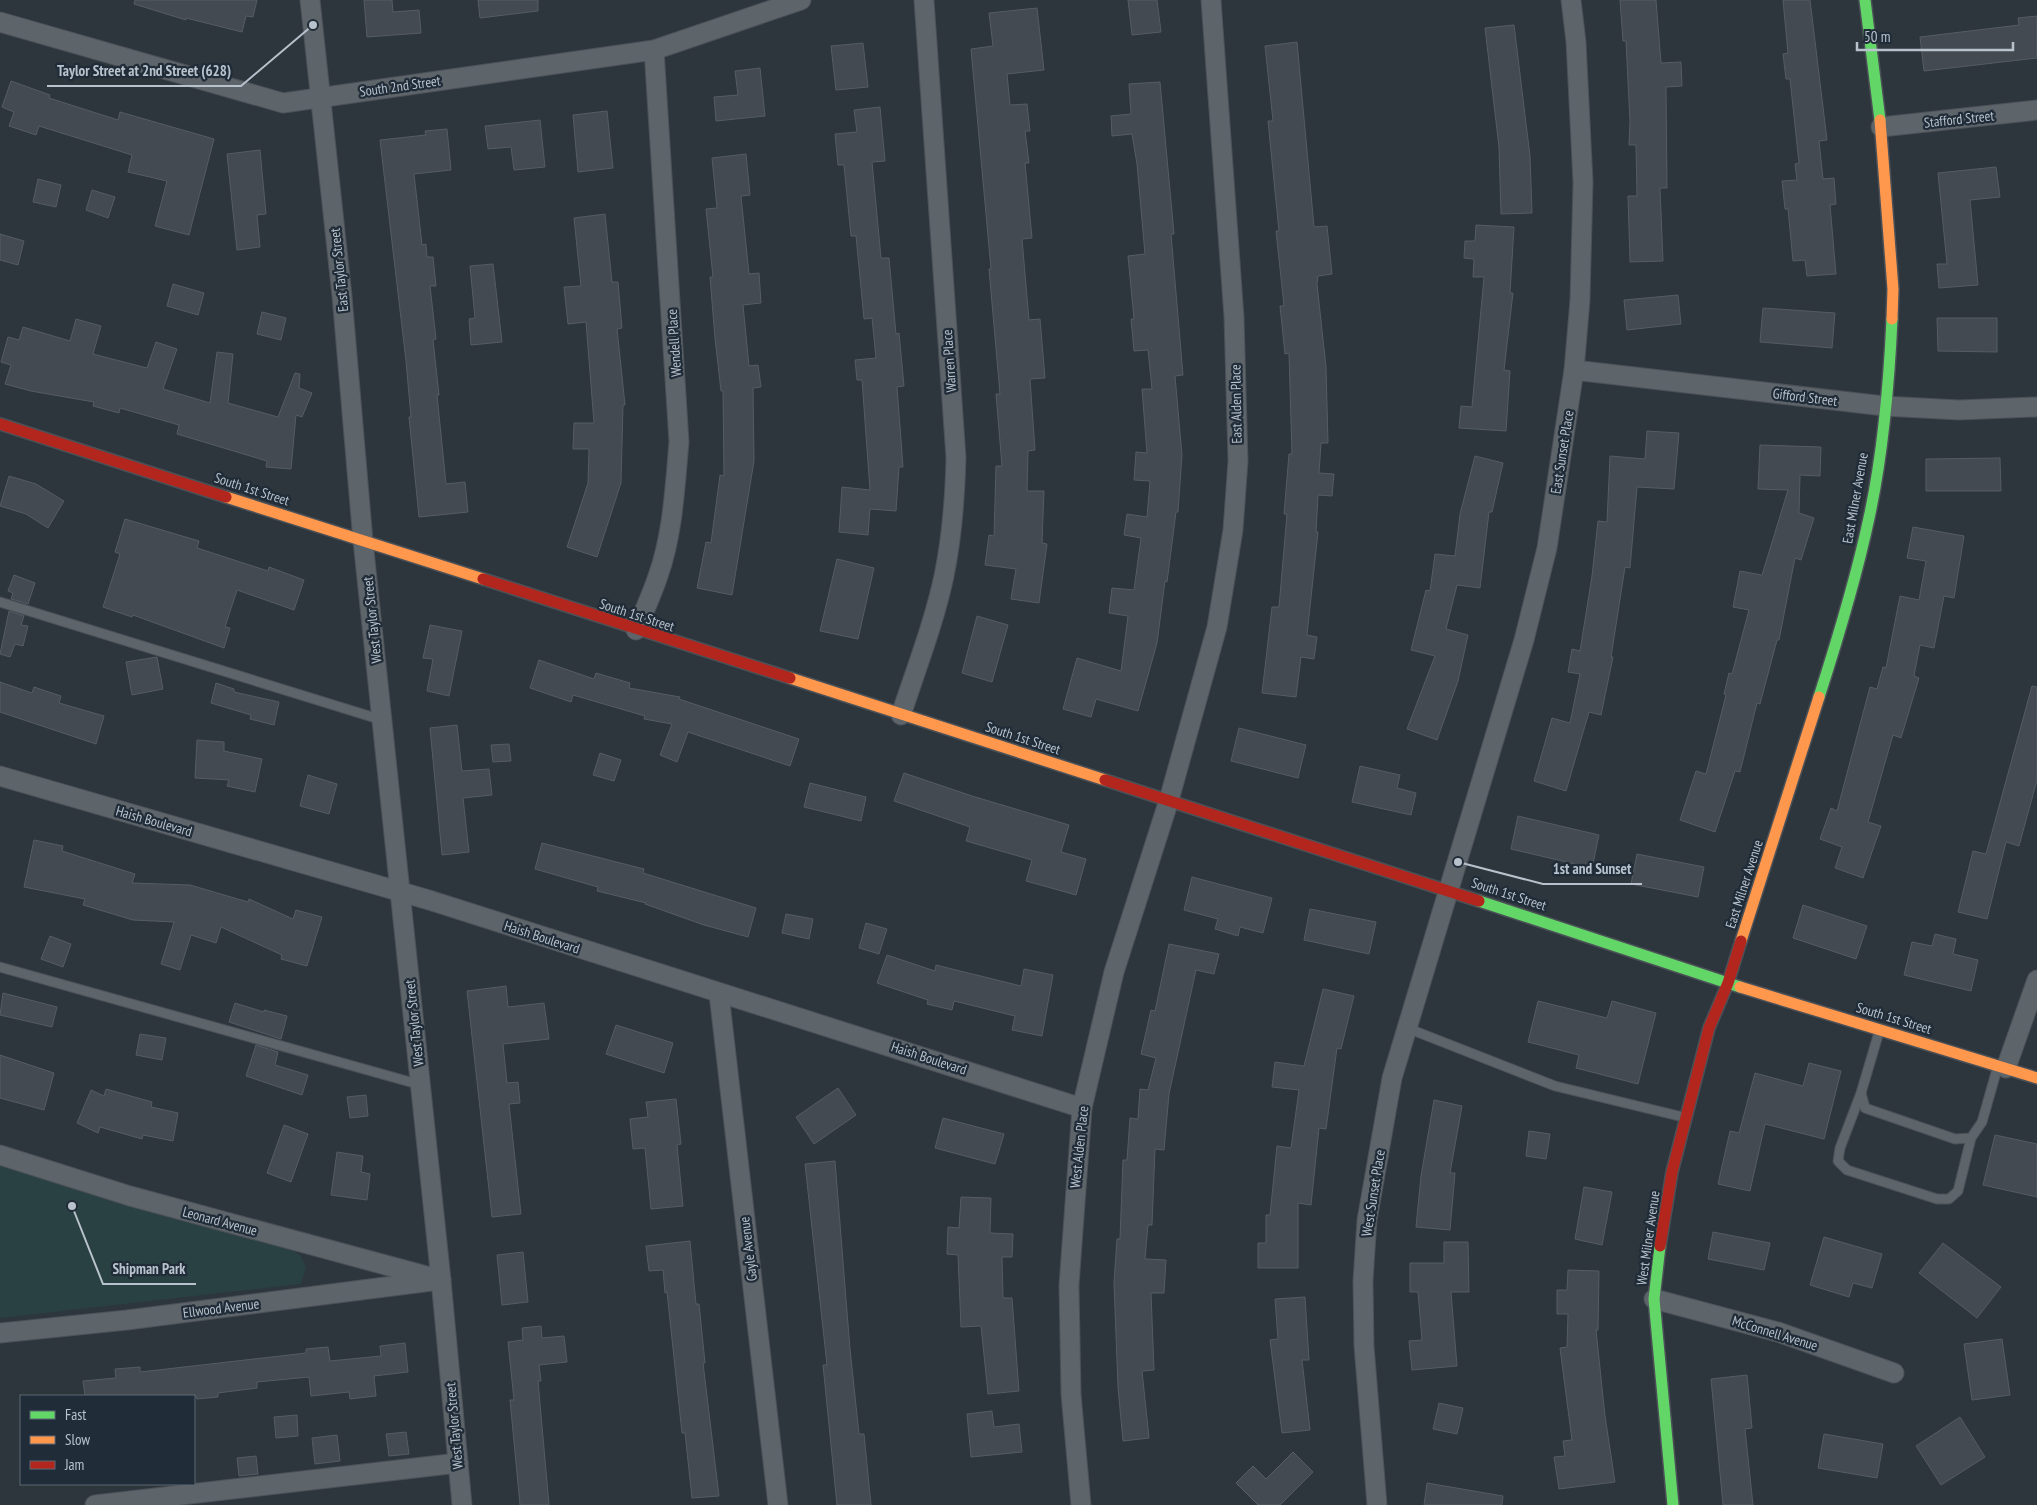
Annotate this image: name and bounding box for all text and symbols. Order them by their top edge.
scale bar [1857,20,2013,52]
text: 50 m [1864,27,1890,46]
callout: Taylor Street at 2nd Street (628) [47,56,241,86]
text: Taylor Street at 2nd Street (628) [57,61,231,80]
street label: South 2nd Street [358,71,442,101]
street label: Stafford Street [1923,106,1995,132]
street label: East Taylor Street [326,227,352,313]
street label: Wendell Place [663,308,685,377]
street label: Warren Place [938,329,960,393]
street label: East Alden Place [1226,364,1246,444]
street label: Gifford Street [1772,384,1838,410]
street label: East Sunset Place [1547,409,1578,495]
street label: East Milner Avenue [1838,451,1872,545]
street label: South 1st Street [212,468,292,510]
street label: West Taylor Street [358,576,385,664]
street label: South 1st Street [597,594,677,636]
street label: South 1st Street [983,717,1063,759]
street label: Haish Boulevard [114,802,194,840]
street label: East Milner Avenue [1721,837,1767,931]
callout: 1st and Sunset [1543,854,1642,884]
text: 1st and Sunset [1553,859,1632,878]
street label: South 1st Street [1469,873,1549,915]
street label: Haish Boulevard [502,916,582,958]
street label: West Taylor Street [400,979,427,1067]
street label: South 1st Street [1854,998,1934,1038]
street label: Haish Boulevard [889,1037,969,1079]
street label: West Alden Place [1066,1105,1092,1189]
street label: West Sunset Place [1357,1148,1389,1238]
street label: West Milner Avenue [1632,1189,1664,1286]
street label: Leonard Avenue [181,1202,260,1240]
street label: Gayle Avenue [735,1216,761,1282]
callout: Shipman Park [103,1254,196,1284]
text: Shipman Park [113,1259,186,1278]
street label: Ellwood Avenue [182,1294,260,1322]
street label: McConnell Avenue [1730,1311,1820,1355]
street label: West Taylor Street [441,1382,467,1470]
legend [20,1395,195,1485]
text: Fast [65,1405,86,1424]
text: Slow [65,1430,90,1449]
text: Jam [64,1455,84,1474]

